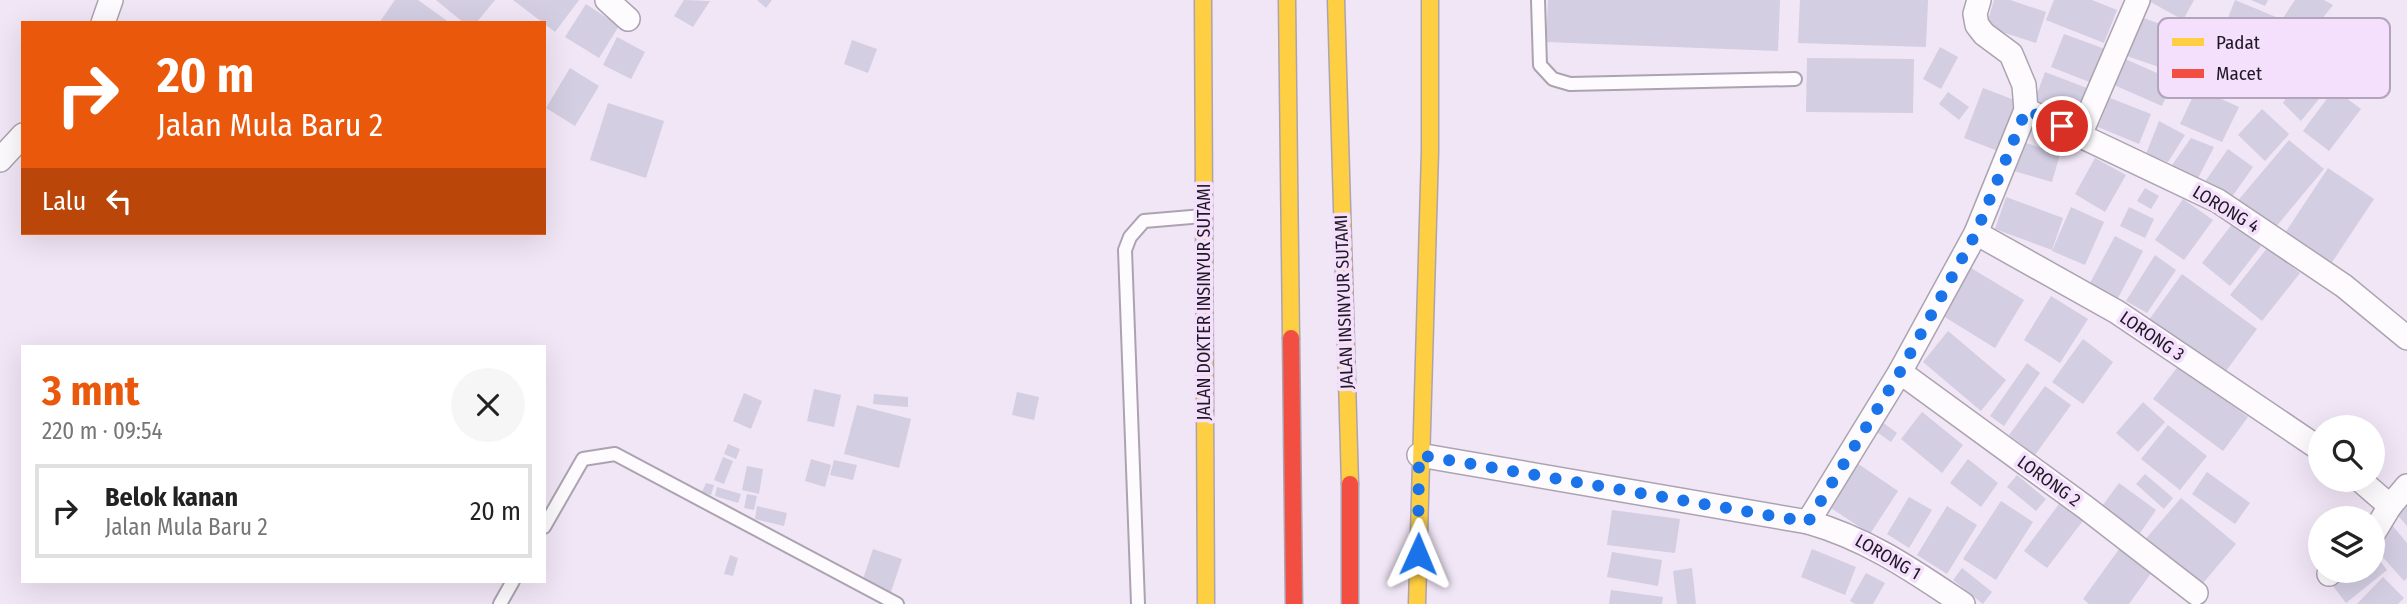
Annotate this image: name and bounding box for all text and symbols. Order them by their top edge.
legend [2158,18,2390,98]
text: Padat [2216,31,2261,54]
text: 20 m [157,46,254,105]
icon: right [42,49,133,140]
text: Macet [2216,62,2263,85]
pin [2032,96,2092,156]
text: Jalan Mula Baru 2 [157,106,383,144]
icon: arrive [2043,107,2081,145]
street label: LORONG 4 [2189,181,2263,238]
icon: left [100,182,138,220]
street label: JALAN DOKTER INSINYUR SUTAMI [1193,184,1215,420]
text: Lalu [42,186,86,217]
street label: JALAN INSINYUR SUTAMI [1330,214,1358,390]
street label: LORONG 3 [2116,306,2188,366]
text: 3 mnt [42,366,139,416]
button: close [451,368,525,442]
map controls [2308,415,2385,583]
button: search [2308,415,2385,492]
text: 220 m · 09:54 [42,417,163,445]
street label: LORONG 2 [2013,451,2085,511]
text: Belok kanan [105,482,238,513]
icon: right [46,492,84,530]
text: 20 m [470,496,521,527]
button: layers [2308,506,2385,583]
text: Jalan Mula Baru 2 [105,513,268,541]
position arrow [1381,517,1455,591]
street label: LORONG 1 [1851,529,1925,585]

